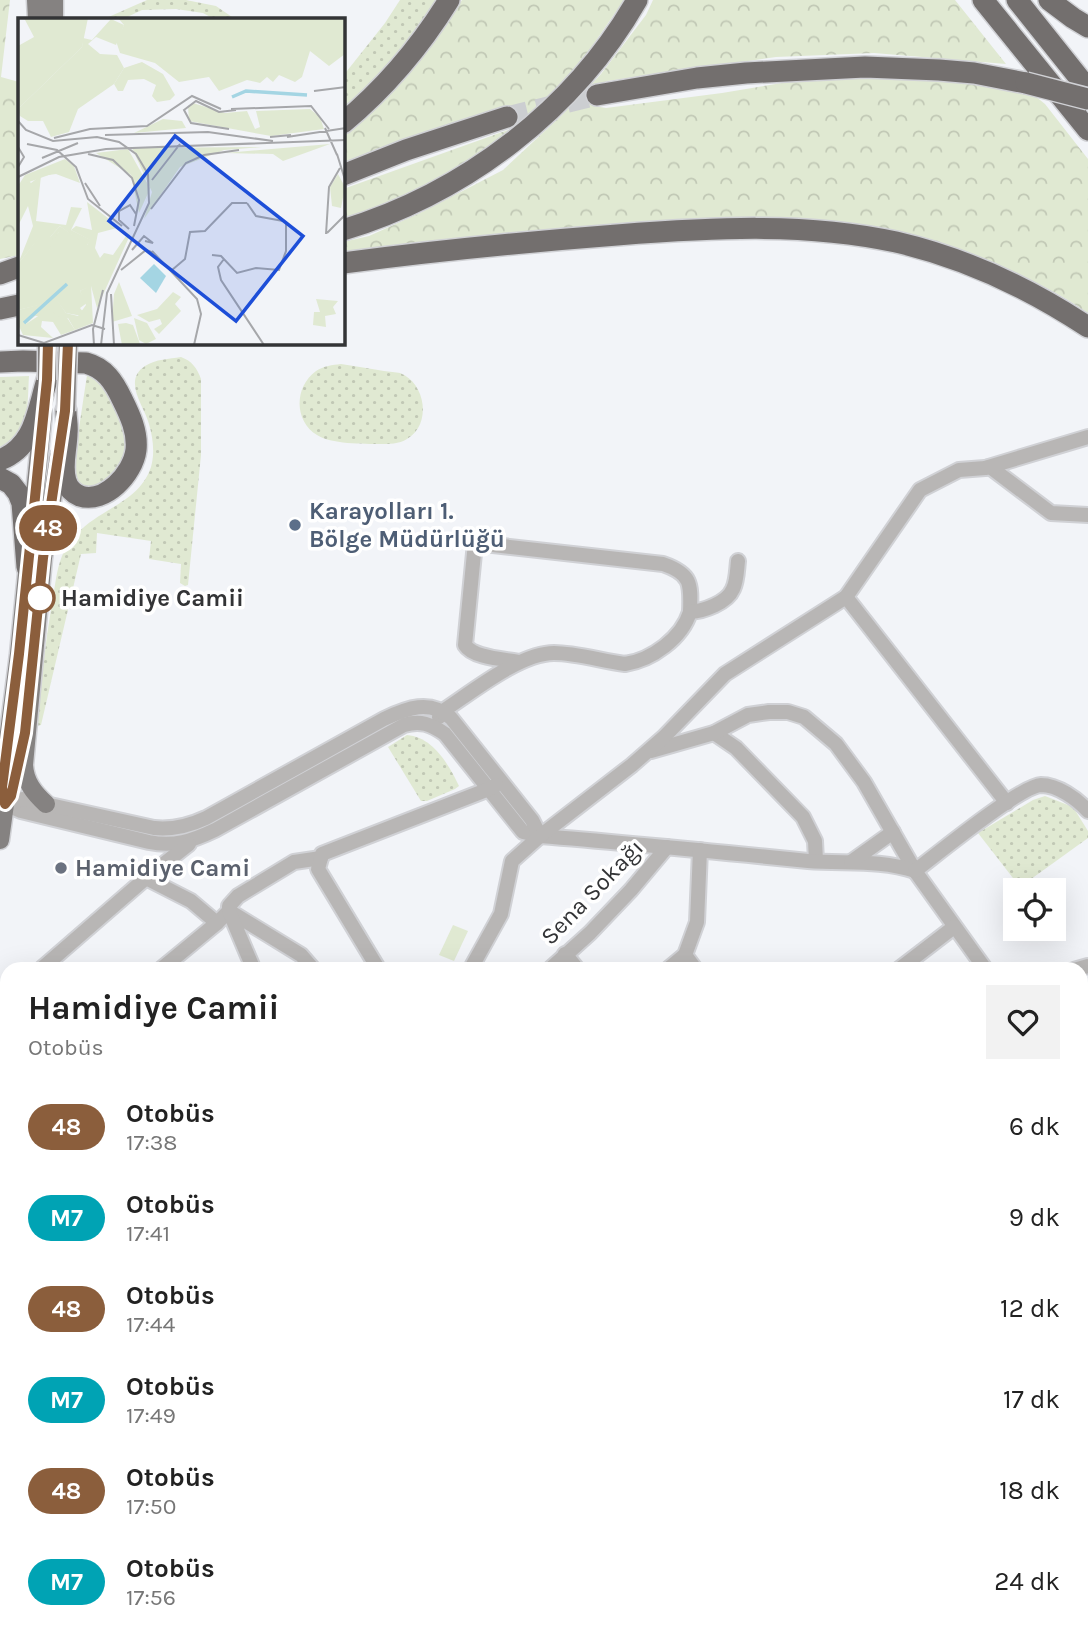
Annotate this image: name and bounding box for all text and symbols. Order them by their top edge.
inset map [18,18,345,345]
place label: Karayolları 1. Bölge Müdürlüğü [309,497,505,553]
line badge: 48 [16,505,80,551]
text: 48 [33,514,63,542]
marker: Karayolları 1. Bölge Müdürlüğü [287,517,303,533]
marker: Hamidiye Camii [25,583,55,613]
place label: Hamidiye Camii [61,584,244,612]
street label: Sena Sokağı [535,834,649,950]
place label: Hamidiye Cami [75,854,250,882]
marker: Hamidiye Cami [53,860,69,876]
map controls [1003,878,1066,941]
button: locate [1003,878,1066,941]
button: heart [986,985,1060,1059]
text: Hamidiye Camii [28,989,279,1027]
text: Otobüs [28,1034,104,1061]
text: Otobüs [126,1098,215,1129]
text: 6 dk [1009,1111,1060,1142]
text: 48 [52,1113,81,1141]
text: 17:38 [126,1129,177,1156]
text: Otobüs [126,1189,215,1220]
text: 9 dk [1009,1202,1060,1233]
text: M7 [50,1204,83,1232]
text: 17:41 [126,1220,170,1247]
text: Otobüs [126,1280,215,1311]
text: 12 dk [1000,1293,1060,1324]
text: 48 [52,1295,81,1323]
text: 17:44 [126,1311,175,1338]
text: Otobüs [126,1371,215,1402]
text: 17 dk [1003,1384,1060,1415]
text: M7 [50,1386,83,1414]
text: 17:49 [126,1402,176,1429]
text: Otobüs [126,1462,215,1493]
text: 18 dk [999,1475,1060,1506]
text: 48 [52,1477,81,1505]
text: 17:50 [126,1493,176,1520]
text: Otobüs [126,1553,215,1584]
text: 24 dk [994,1566,1060,1597]
text: M7 [50,1568,83,1596]
text: 17:56 [126,1584,176,1611]

